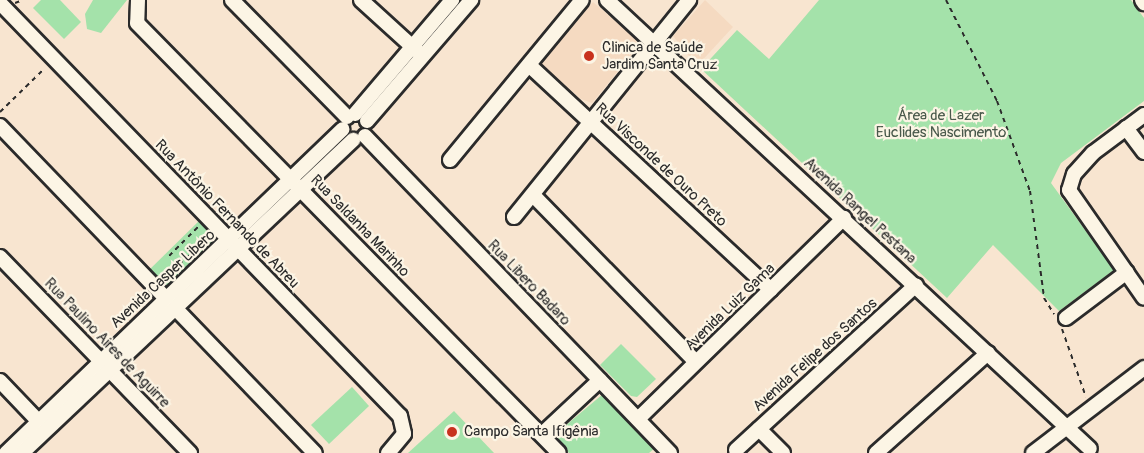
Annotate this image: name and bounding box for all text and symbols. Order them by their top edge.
place label: Clinica de Saúde Jardim Santa Cruz [602,38,717,73]
marker: Clinica de Saúde Jardim Santa Cruz [580,47,598,65]
street label: Rua Visconde de Ouro Preto [592,99,730,231]
park label: Área de Lazer Euclides Nascimento [876,106,1006,141]
street label: Rua Antônio Fernando de Abreu [151,136,303,292]
street label: Avenida Rangel Pestana [800,154,920,268]
street label: Rua Saldanha Marinho [307,171,413,281]
street label: Avenida Casper Libero [107,226,219,332]
street label: Rua Libero Badaro [484,237,574,329]
street label: Avenida Luiz Gama [681,259,779,355]
street label: Rua Paulino Aires de Aguirre [41,275,173,411]
street label: Avenida Felipe dos Santos [749,294,881,416]
place label: Campo Santa Ifigênia [464,423,598,441]
marker: Campo Santa Ifigênia [445,425,459,439]

